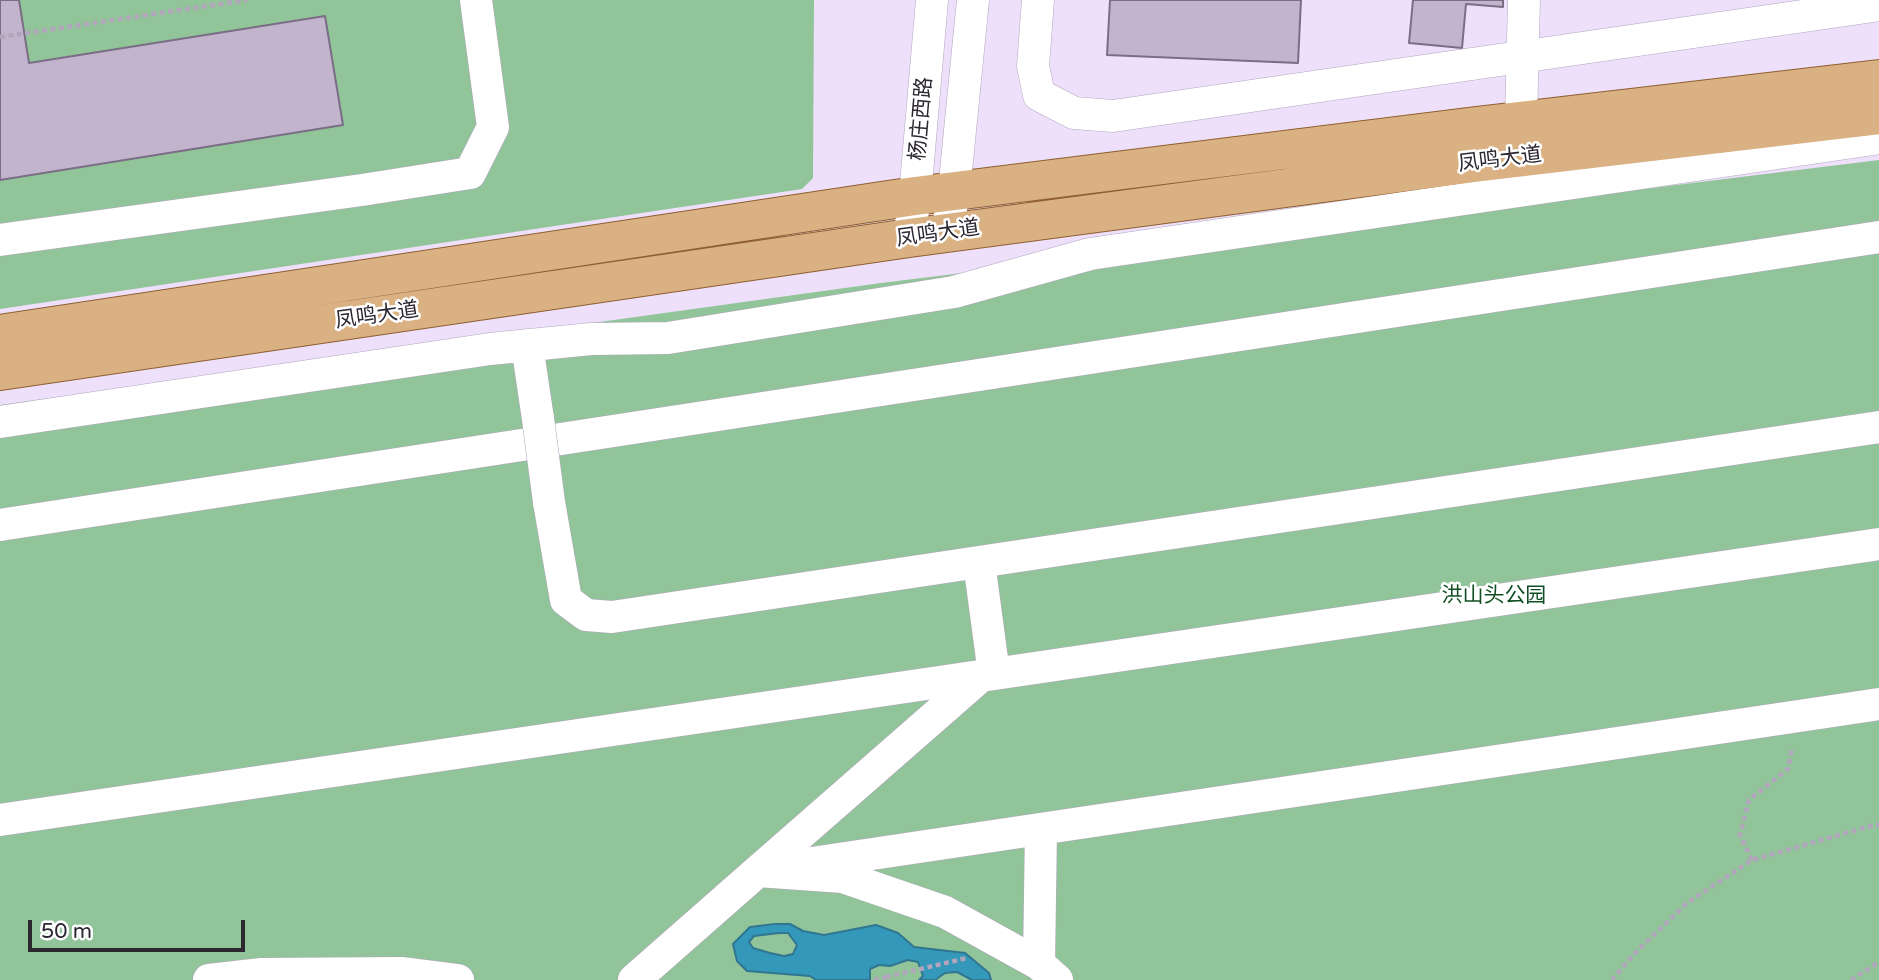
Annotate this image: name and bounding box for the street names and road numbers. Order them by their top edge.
street label: 杨庄西路 [906,76,938,162]
street label: 凤鸣大道 [1457,142,1543,178]
street label: 凤鸣大道 [895,216,981,252]
street label: 凤鸣大道 [334,298,420,334]

